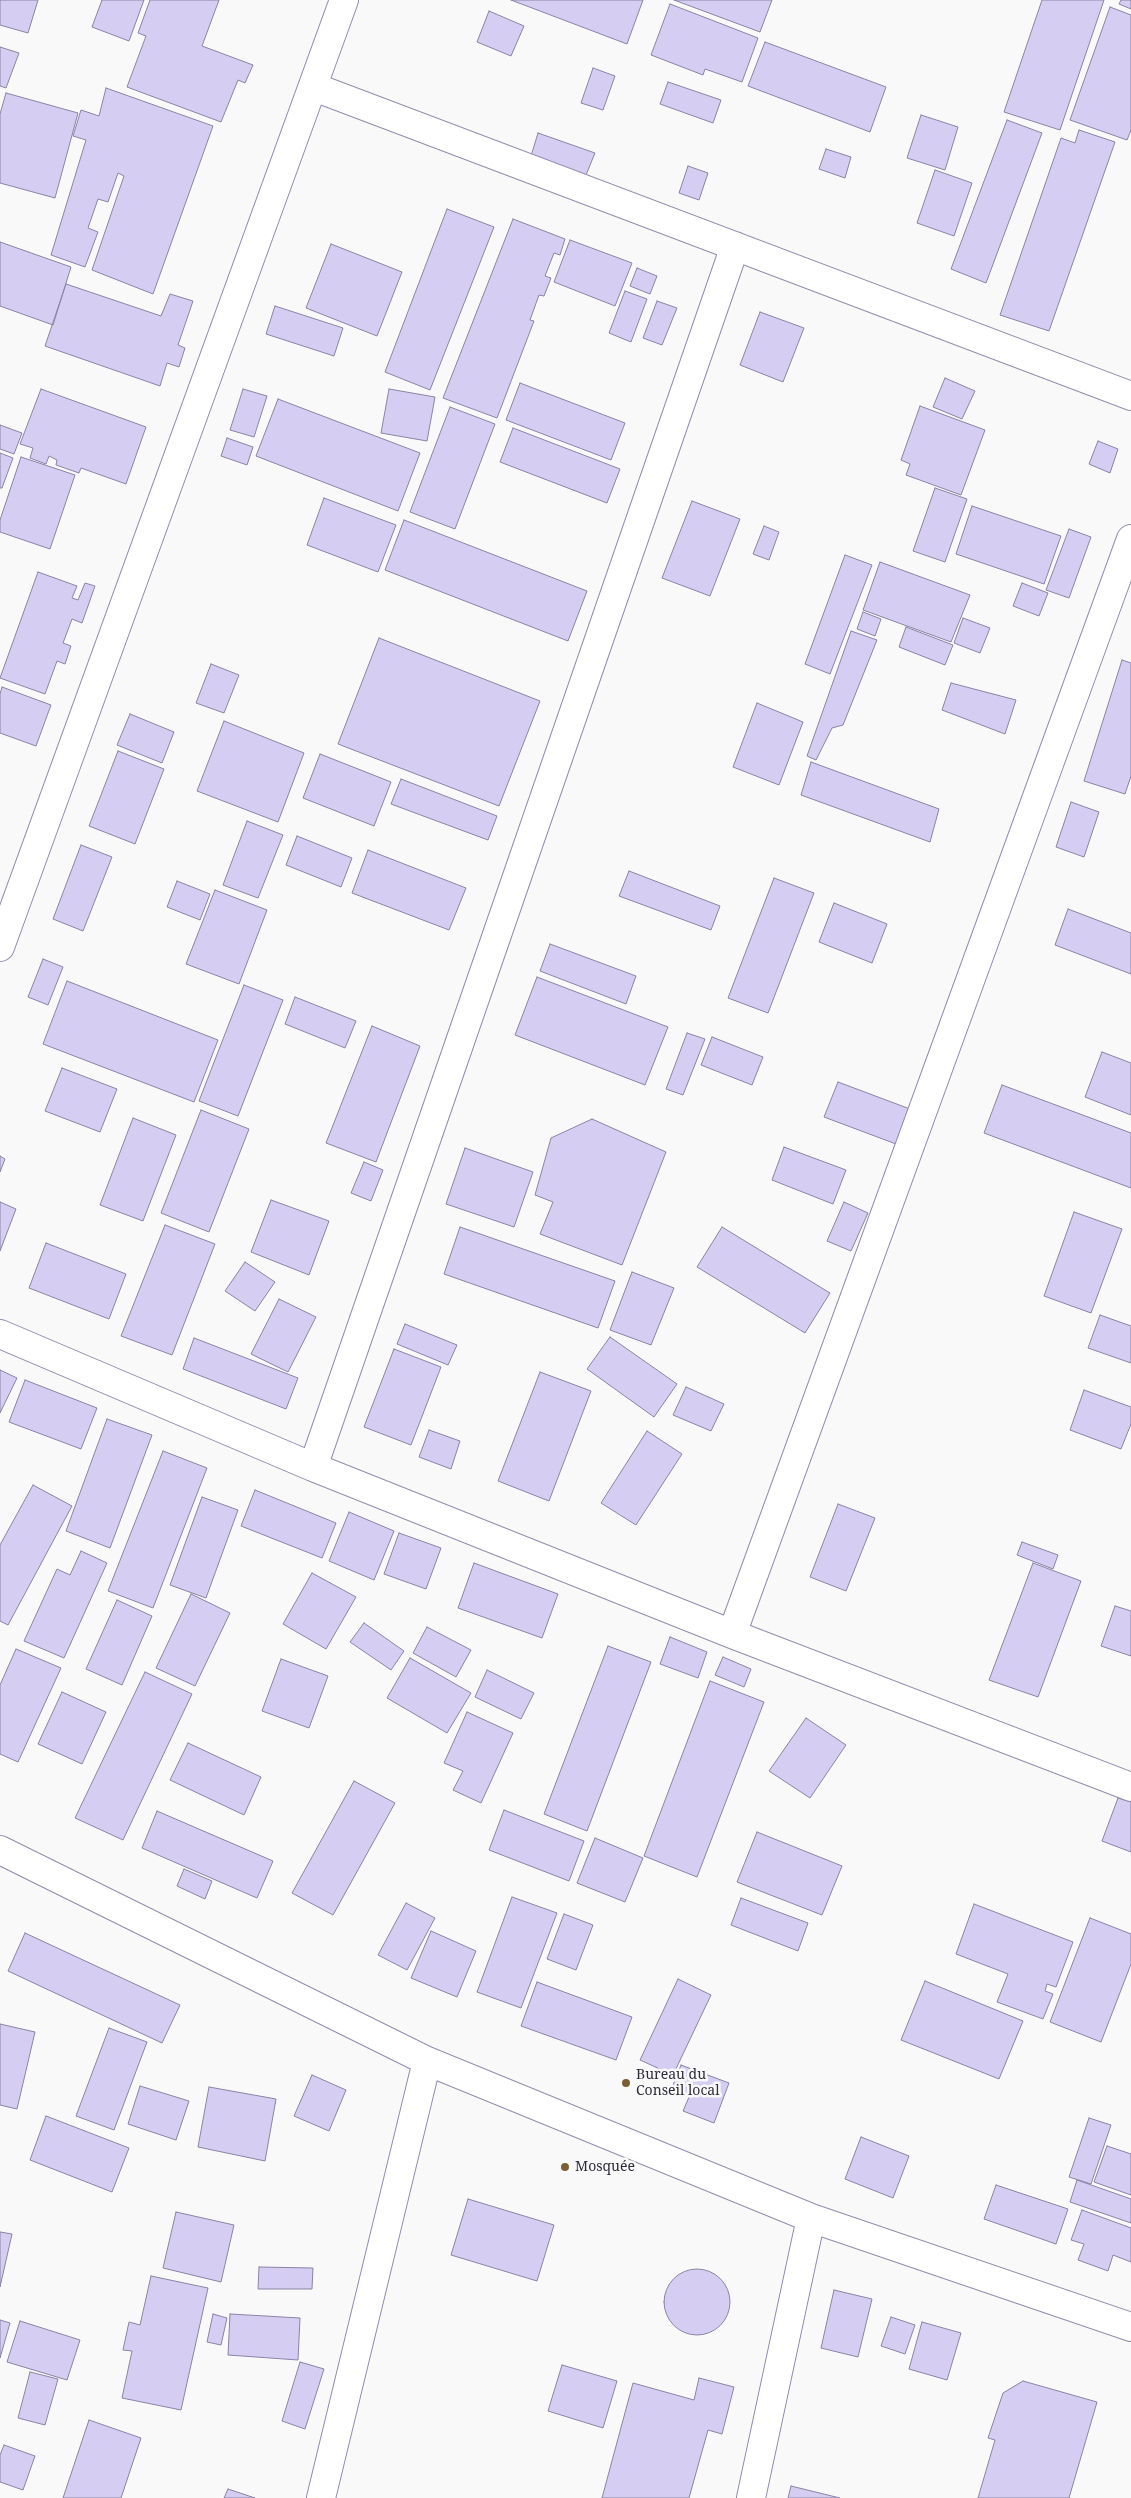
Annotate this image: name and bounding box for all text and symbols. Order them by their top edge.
place label: Bureau du Conseil local [636,2067,719,2100]
marker: Bureau du Conseil local [620,2077,632,2089]
place label: Mosquée [575,2159,635,2175]
marker: Mosquée [559,2161,571,2173]

